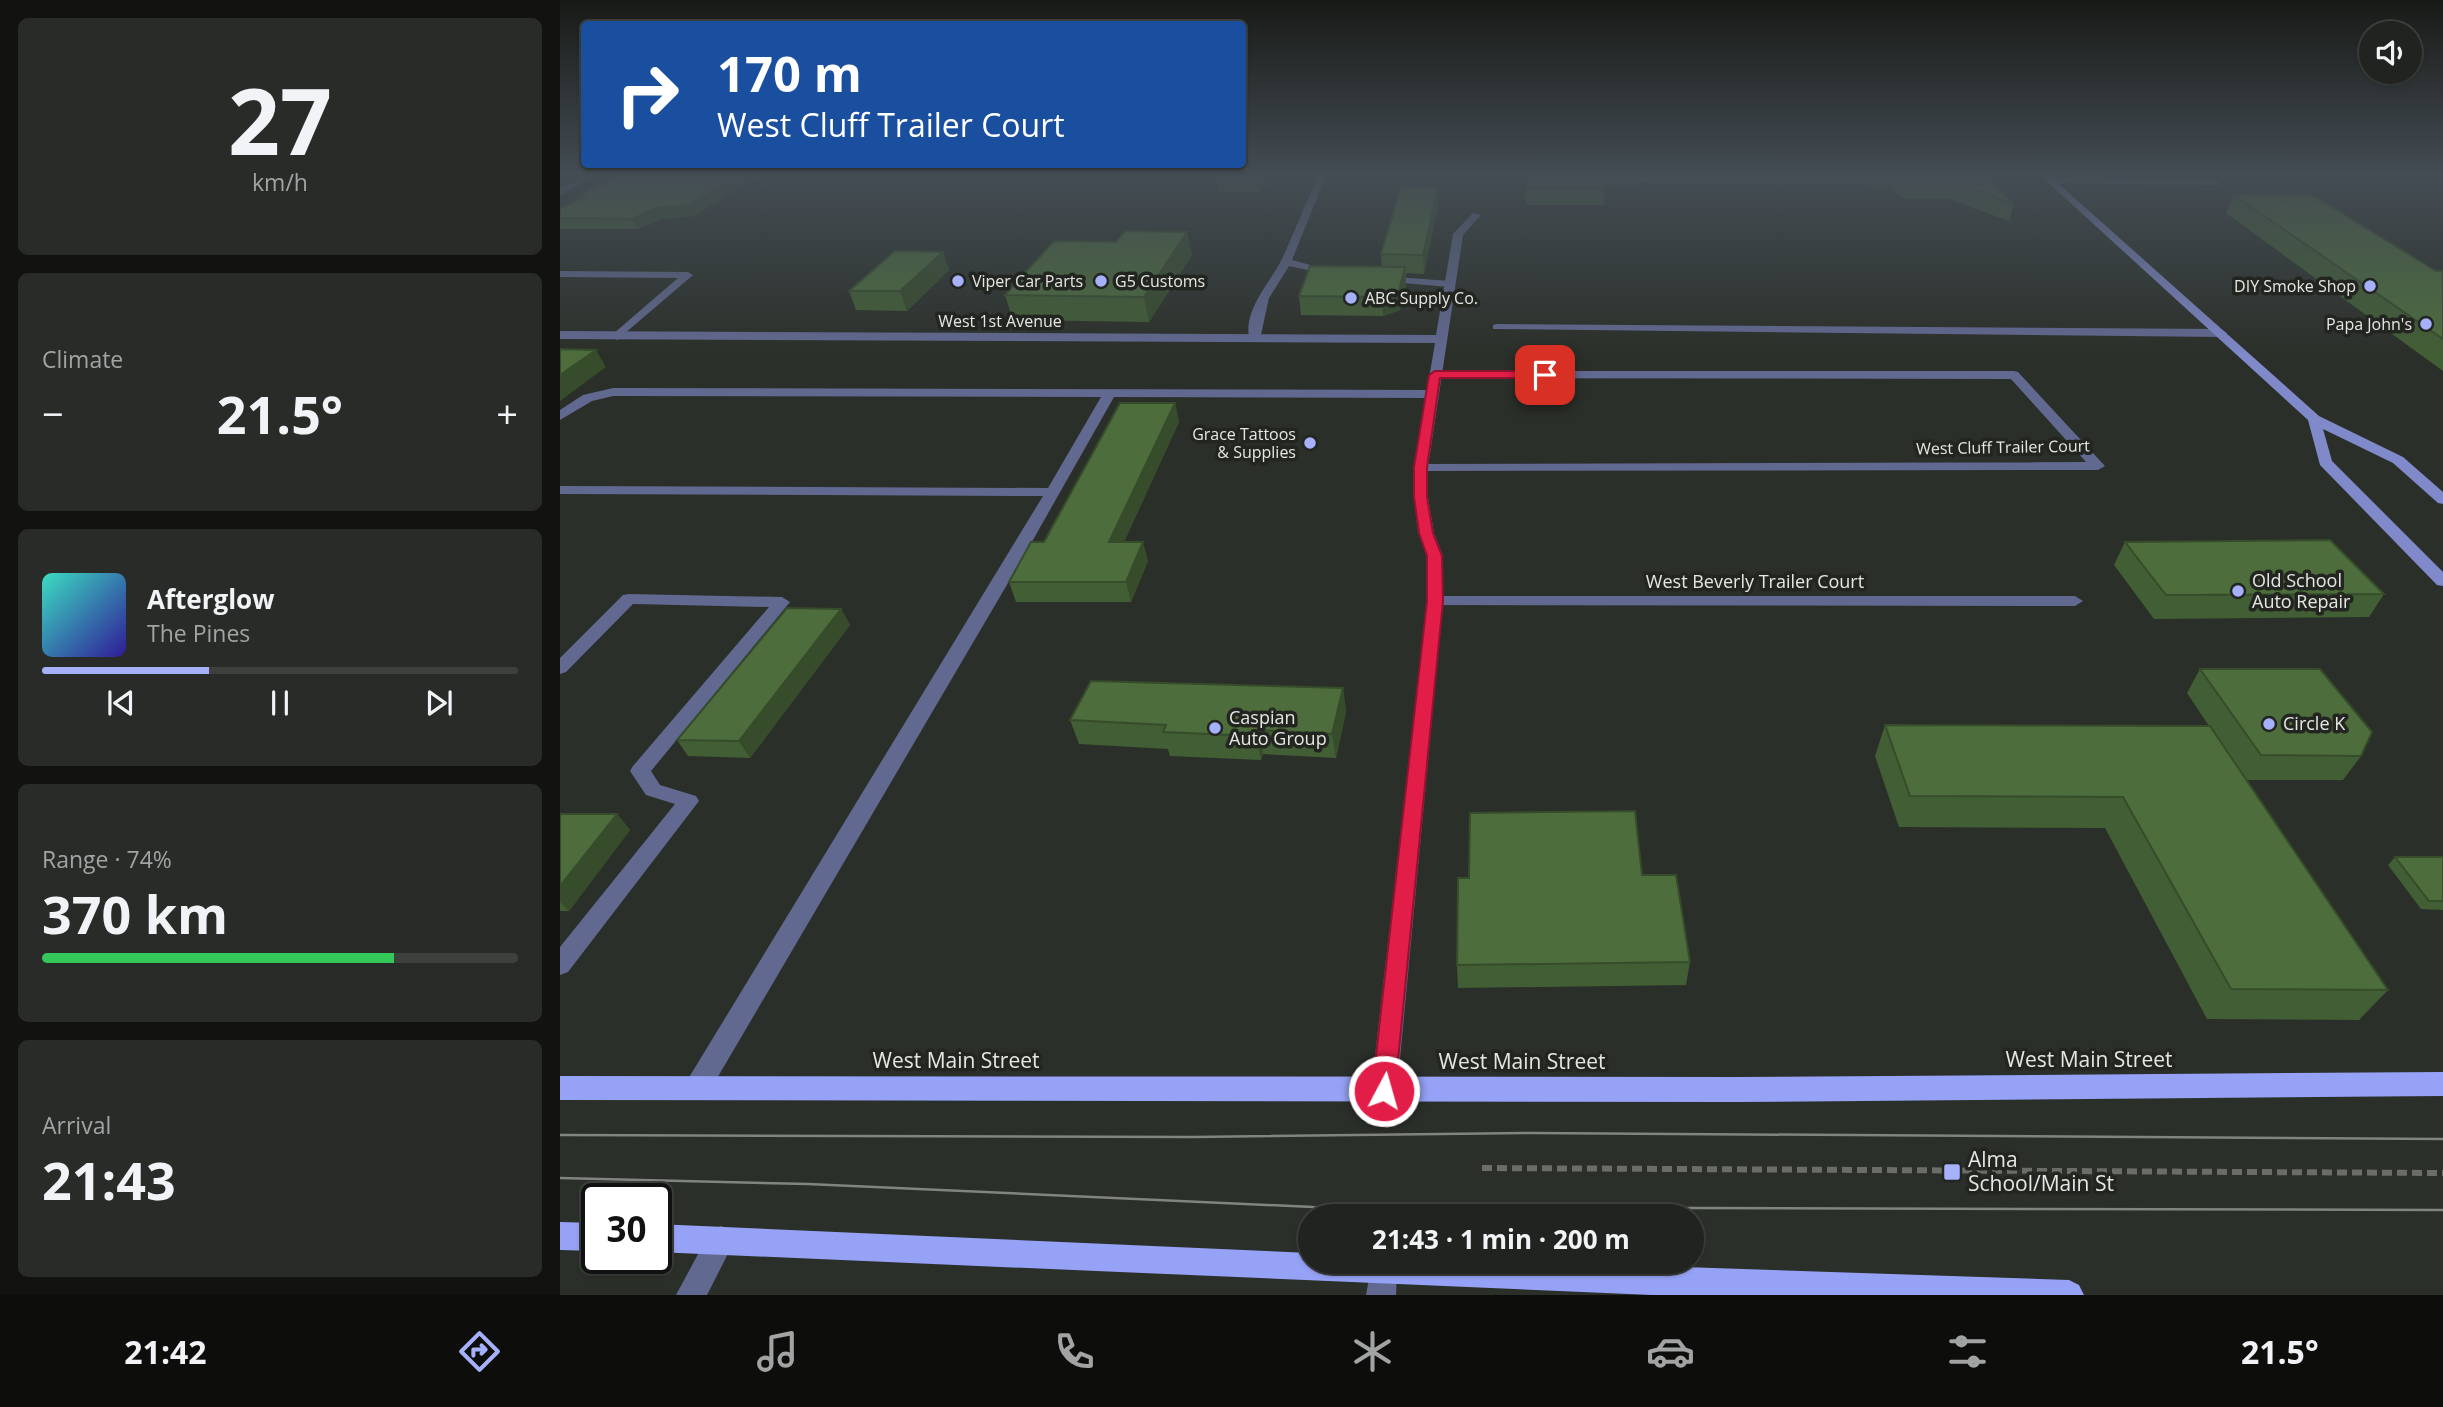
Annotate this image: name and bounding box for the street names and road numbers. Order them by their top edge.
street label: West 1st Avenue [938,310,1062,332]
street label: West Cluff Trailer Court [1916,434,2090,460]
street label: West Beverly Trailer Court [1646,569,1864,593]
street label: West Main Street [2006,1045,2172,1073]
street label: West Main Street [873,1046,1039,1074]
street label: West Main Street [1439,1047,1605,1075]

